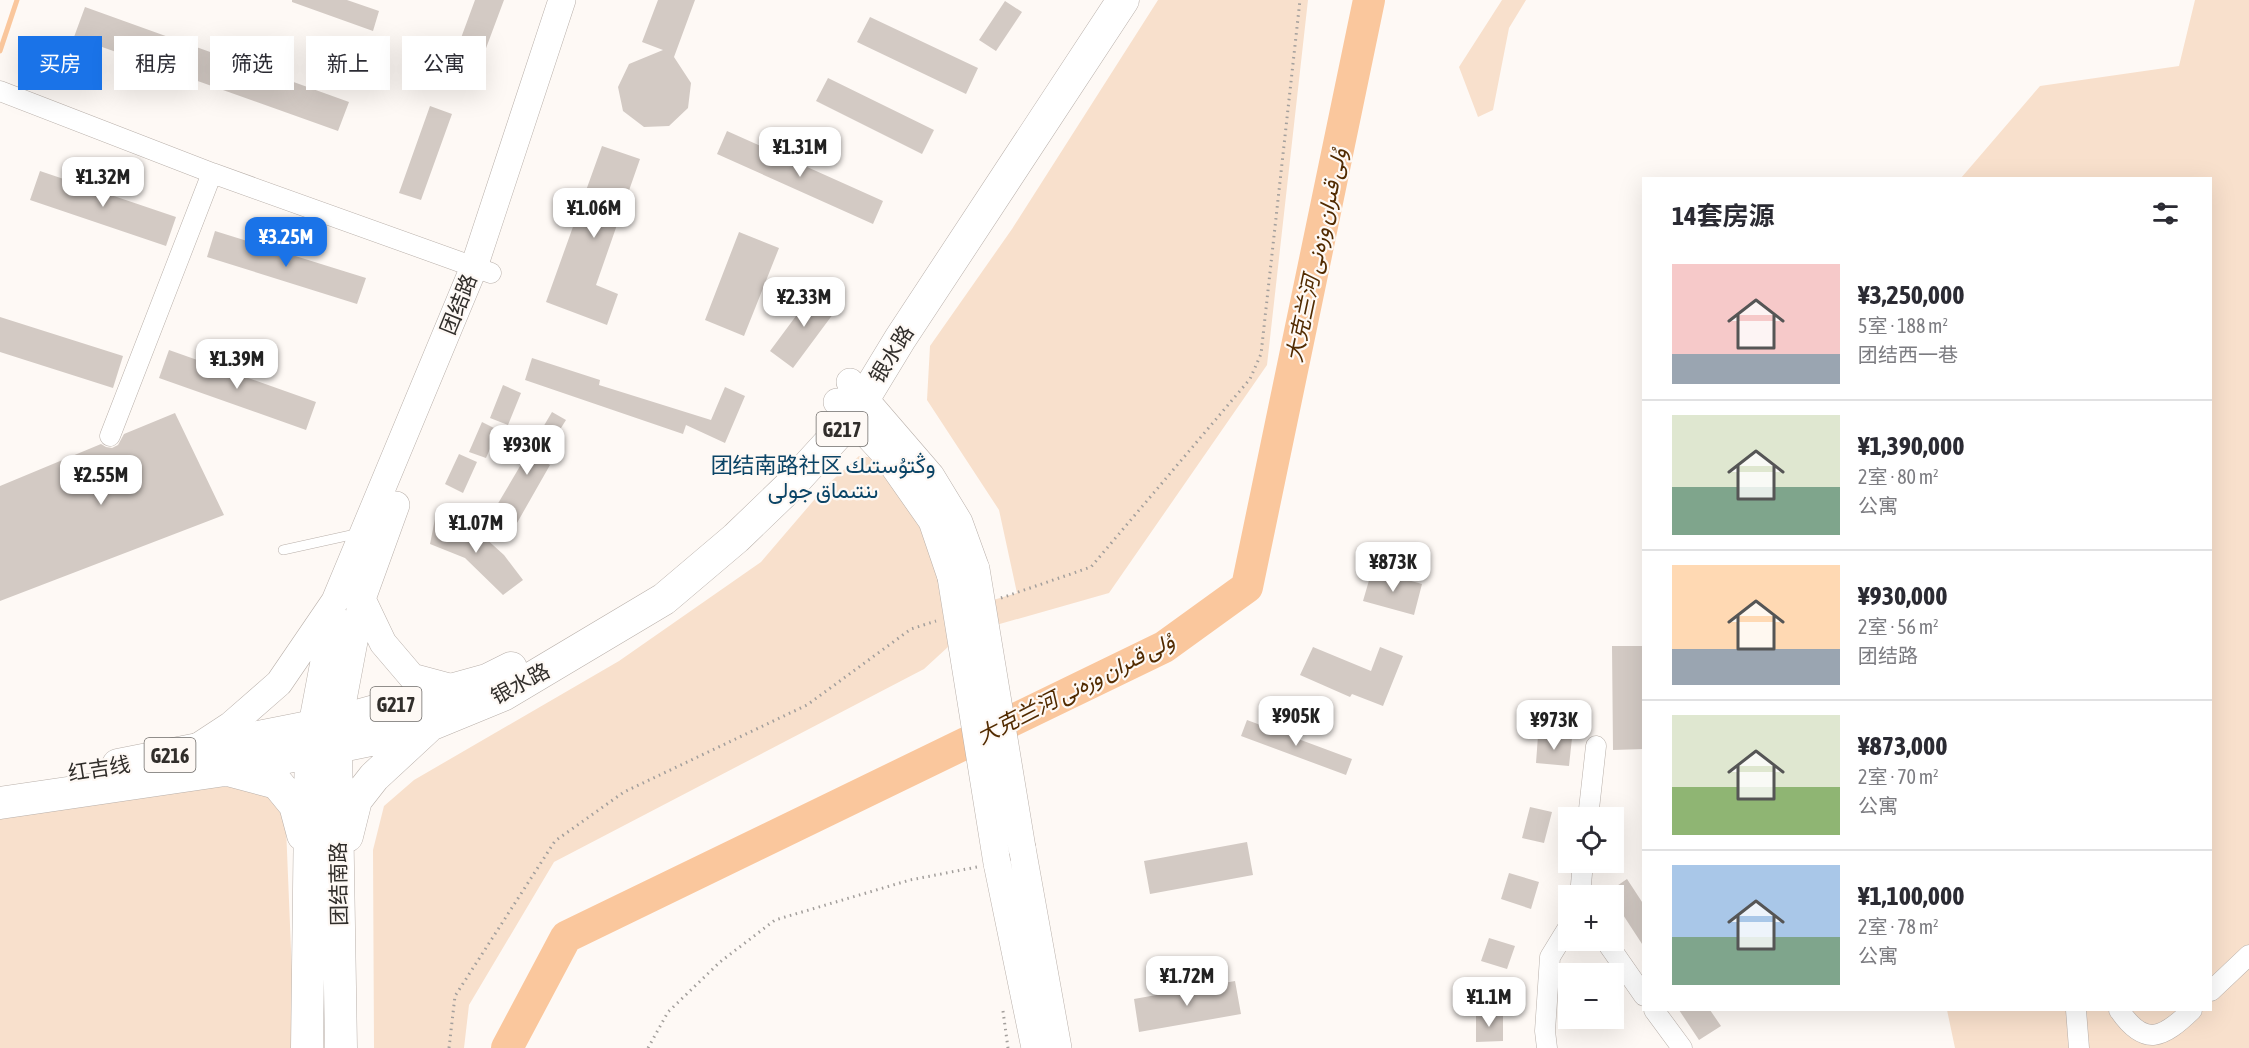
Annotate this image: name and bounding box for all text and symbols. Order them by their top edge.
chip: 买房 [18,36,102,90]
chip: 租房 [114,36,198,90]
chip: 筛选 [210,36,294,90]
chip: 新上 [306,36,390,90]
chip: 公寓 [402,36,486,90]
pin: ¥1.31M [751,127,849,178]
text: ¥1.31M [773,135,827,158]
water label: 大克兰河 ۇلى قىران وزەنى [1281,144,1353,365]
pin: ¥1.32M [54,157,152,208]
text: ¥1.32M [76,165,130,188]
pin: ¥1.06M [545,188,643,239]
text: ¥1.06M [567,196,621,219]
icon: filters [2149,197,2182,230]
text: 14套房源 [1672,201,1774,231]
pin: ¥3.25M [237,217,335,268]
text: ¥3.25M [259,225,313,248]
street label: 团结路 [435,270,481,338]
pin: ¥2.33M [755,277,853,328]
text: ¥3,250,000 [1858,280,1964,310]
text: ¥2.33M [777,285,831,308]
icon: home [1720,288,1792,360]
text: 5室 · 188 m² [1858,314,1948,337]
street label: 银水路 [864,321,918,387]
pin: ¥1.39M [188,339,286,390]
text: 团结西一巷 [1858,343,1958,366]
text: ¥1.39M [210,347,264,370]
road number: G217 [816,412,868,446]
pin: ¥930K [485,425,569,476]
text: ¥1,390,000 [1858,431,1964,461]
text: ¥930K [504,433,550,456]
icon: home [1720,439,1792,511]
district label: 团结南路社区 وڭتۇستىك ىنتىماق جولى [711,452,935,504]
pin: ¥2.55M [52,455,150,506]
text: ¥2.55M [74,463,128,486]
text: 2室 · 80 m² [1858,465,1939,488]
text: 公寓 [1858,494,1898,517]
pin: ¥1.07M [427,503,525,554]
text: ¥1.07M [449,511,503,534]
pin: ¥873K [1351,542,1435,593]
text: ¥873K [1370,550,1416,573]
text: ¥930,000 [1858,581,1948,611]
icon: home [1720,589,1792,661]
text: 2室 · 56 m² [1858,615,1939,638]
water label: 大克兰河 ۇلى قىران وزەنى [972,626,1180,750]
text: 团结路 [1858,644,1918,667]
street label: 银水路 [487,658,553,708]
road number: G217 [370,687,422,721]
pin: ¥905K [1254,696,1338,747]
pin: ¥973K [1512,700,1596,751]
text: ¥905K [1273,704,1319,727]
text: ¥973K [1531,708,1577,731]
text: ¥873,000 [1858,731,1948,761]
road number: G216 [144,738,195,772]
icon: home [1720,739,1792,811]
street label: 红吉线 [66,751,132,785]
text: 2室 · 70 m² [1858,765,1939,788]
text: 公寓 [1858,794,1898,817]
map controls [1558,807,1624,1029]
button: locate [1558,807,1624,873]
street label: 团结南路 [325,842,351,926]
text: ¥1,100,000 [1858,881,1964,911]
button: + [1558,885,1624,951]
icon: home [1720,889,1792,961]
text: 2室 · 78 m² [1858,915,1939,938]
text: 公寓 [1858,944,1898,967]
pin: ¥1.72M [1138,956,1236,1007]
button: − [1558,963,1624,1029]
text: ¥1.72M [1160,964,1214,987]
pin: ¥1.1M [1447,977,1531,1028]
text: ¥1.1M [1467,985,1511,1008]

